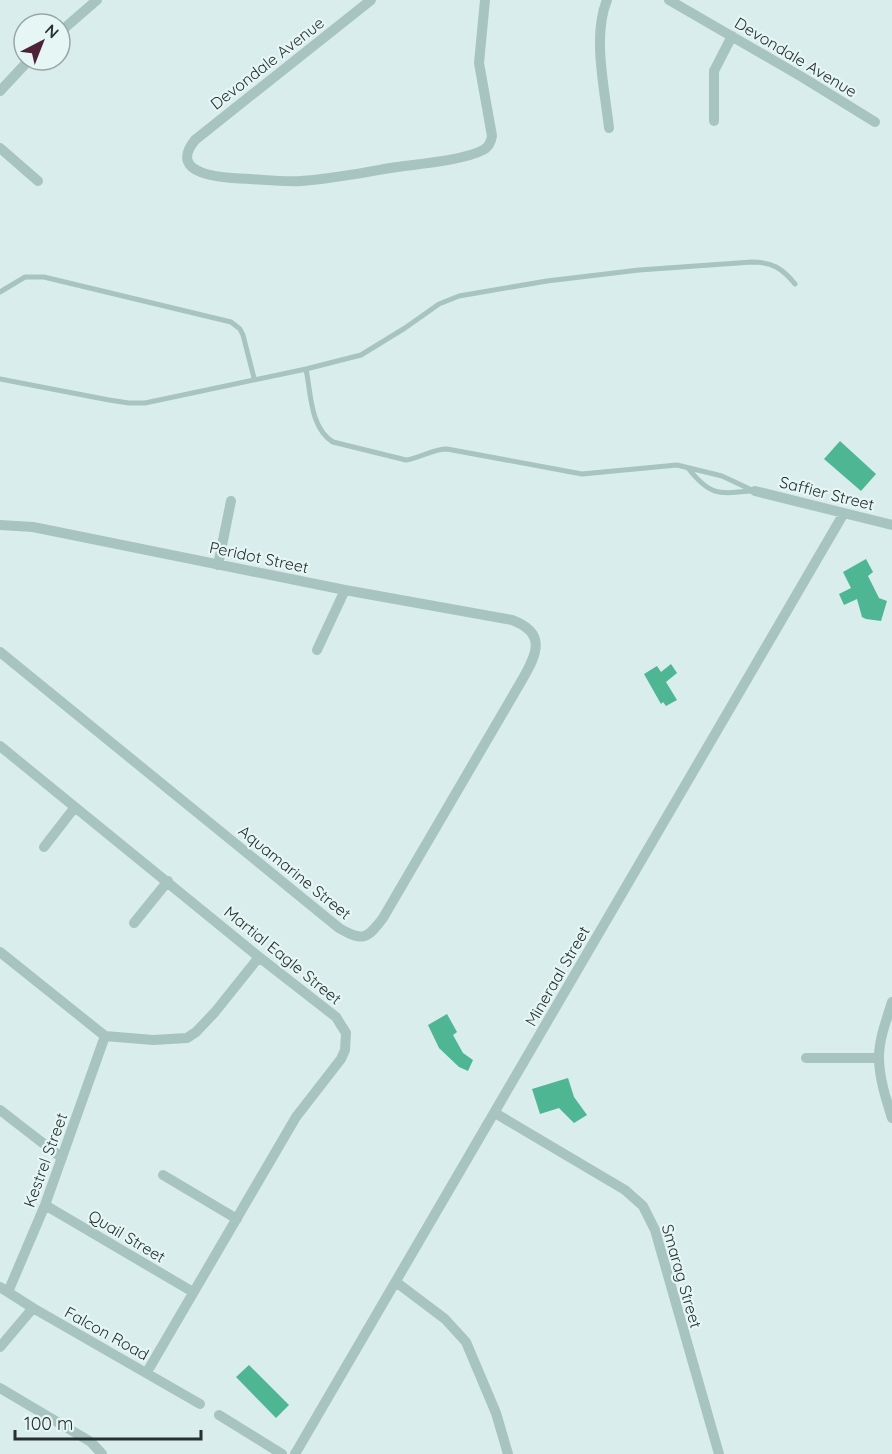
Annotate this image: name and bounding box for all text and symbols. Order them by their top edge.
north arrow [12,12,72,72]
street label: Devondale Avenue [206,12,328,114]
street label: Devondale Avenue [731,13,861,101]
text: N [41,19,63,42]
street label: Saffier Street [778,472,876,514]
street label: Peridot Street [208,537,310,577]
street label: Aquamarine Street [235,820,355,924]
street label: Martial Eagle Street [220,902,346,1008]
street label: Mineraal Street [520,922,594,1030]
street label: Kestrel Street [19,1110,71,1210]
street label: Quail Street [85,1205,169,1267]
street label: Smarag Street [658,1222,706,1330]
street label: Falcon Road [61,1302,153,1364]
scale bar [15,1403,201,1441]
text: 100 m [24,1412,73,1435]

